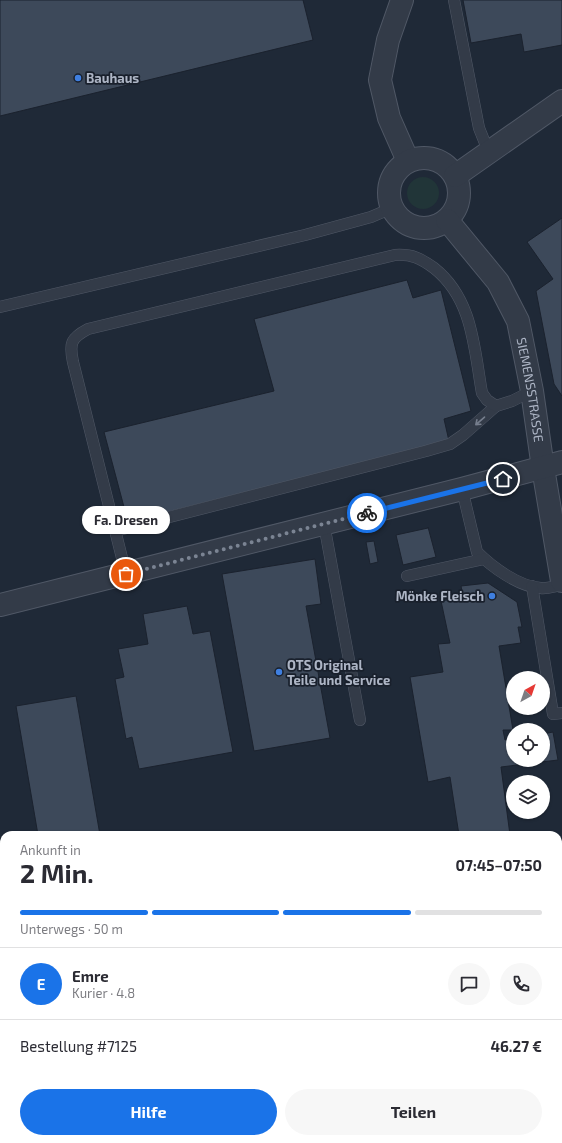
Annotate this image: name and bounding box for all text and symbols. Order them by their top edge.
place label: Bauhaus [86,70,139,86]
marker: Bauhaus [73,73,83,83]
street label: SIEMENSSTRASSE [513,336,547,443]
one-way arrow [474,416,485,425]
pin [486,462,520,496]
icon: home [492,468,514,490]
courier [347,493,387,533]
icon: bike [356,502,378,524]
callout: Fa. Dresen [82,506,170,534]
text: Fa. Dresen [94,512,158,528]
pin [109,557,143,591]
icon: bag [115,563,137,585]
place label: Mönke Fleisch [396,588,484,604]
marker: Mönke Fleisch [487,591,497,601]
place label: OTS Original Teile und Service [287,657,390,688]
marker: OTS Original Teile und Service [274,667,284,677]
north arrow [506,671,550,715]
map controls [506,671,550,819]
button: locate [506,723,550,767]
button: layers [506,775,550,819]
text: Ankunft in [20,842,81,858]
text: 07:45–07:50 [456,856,542,874]
text: 2 Min. [20,857,94,888]
text: Unterwegs · 50 m [20,921,123,937]
button: chat [448,963,490,1005]
button: phone [500,963,542,1005]
text: Emre [72,967,109,985]
text: E [37,975,45,993]
text: Kurier · 4.8 [72,985,135,1001]
text: Bestellung #7125 [20,1037,137,1055]
text: 46.27 € [490,1037,542,1055]
button: Hilfe [20,1089,277,1135]
button: Teilen [285,1089,542,1135]

